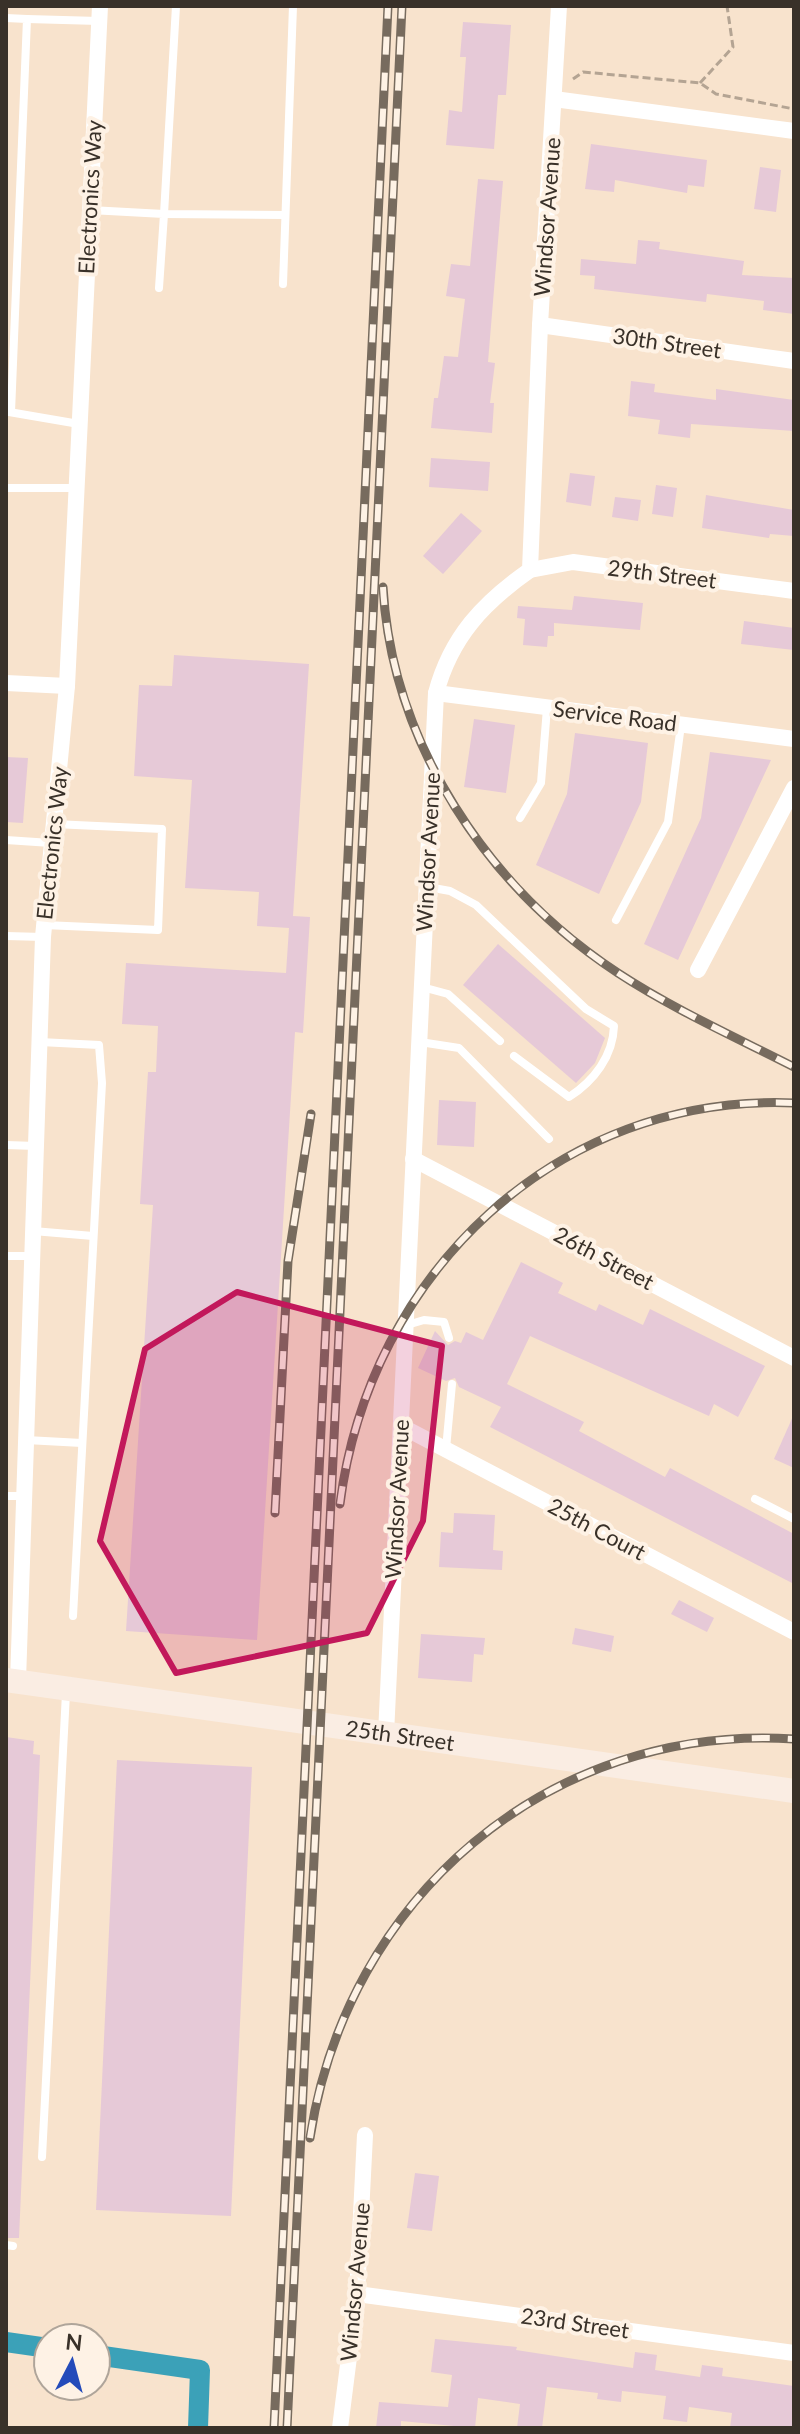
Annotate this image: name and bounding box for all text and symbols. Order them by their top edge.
street label: Electronics Way [72,119,107,275]
street label: Windsor Avenue [527,136,566,298]
street label: 30th Street [611,322,723,363]
street label: 29th Street [606,553,718,594]
street label: Service Road [552,695,678,736]
street label: Electronics Way [30,764,73,921]
street label: Windsor Avenue [410,771,445,933]
street label: 26th Street [550,1220,659,1295]
street label: Windsor Avenue [379,1418,414,1580]
street label: 25th Court [544,1492,651,1566]
street label: 25th Street [344,1714,456,1756]
street label: Windsor Avenue [334,2201,375,2363]
street label: 23rd Street [519,2302,631,2343]
north arrow [32,2322,112,2402]
text: N [64,2327,84,2356]

